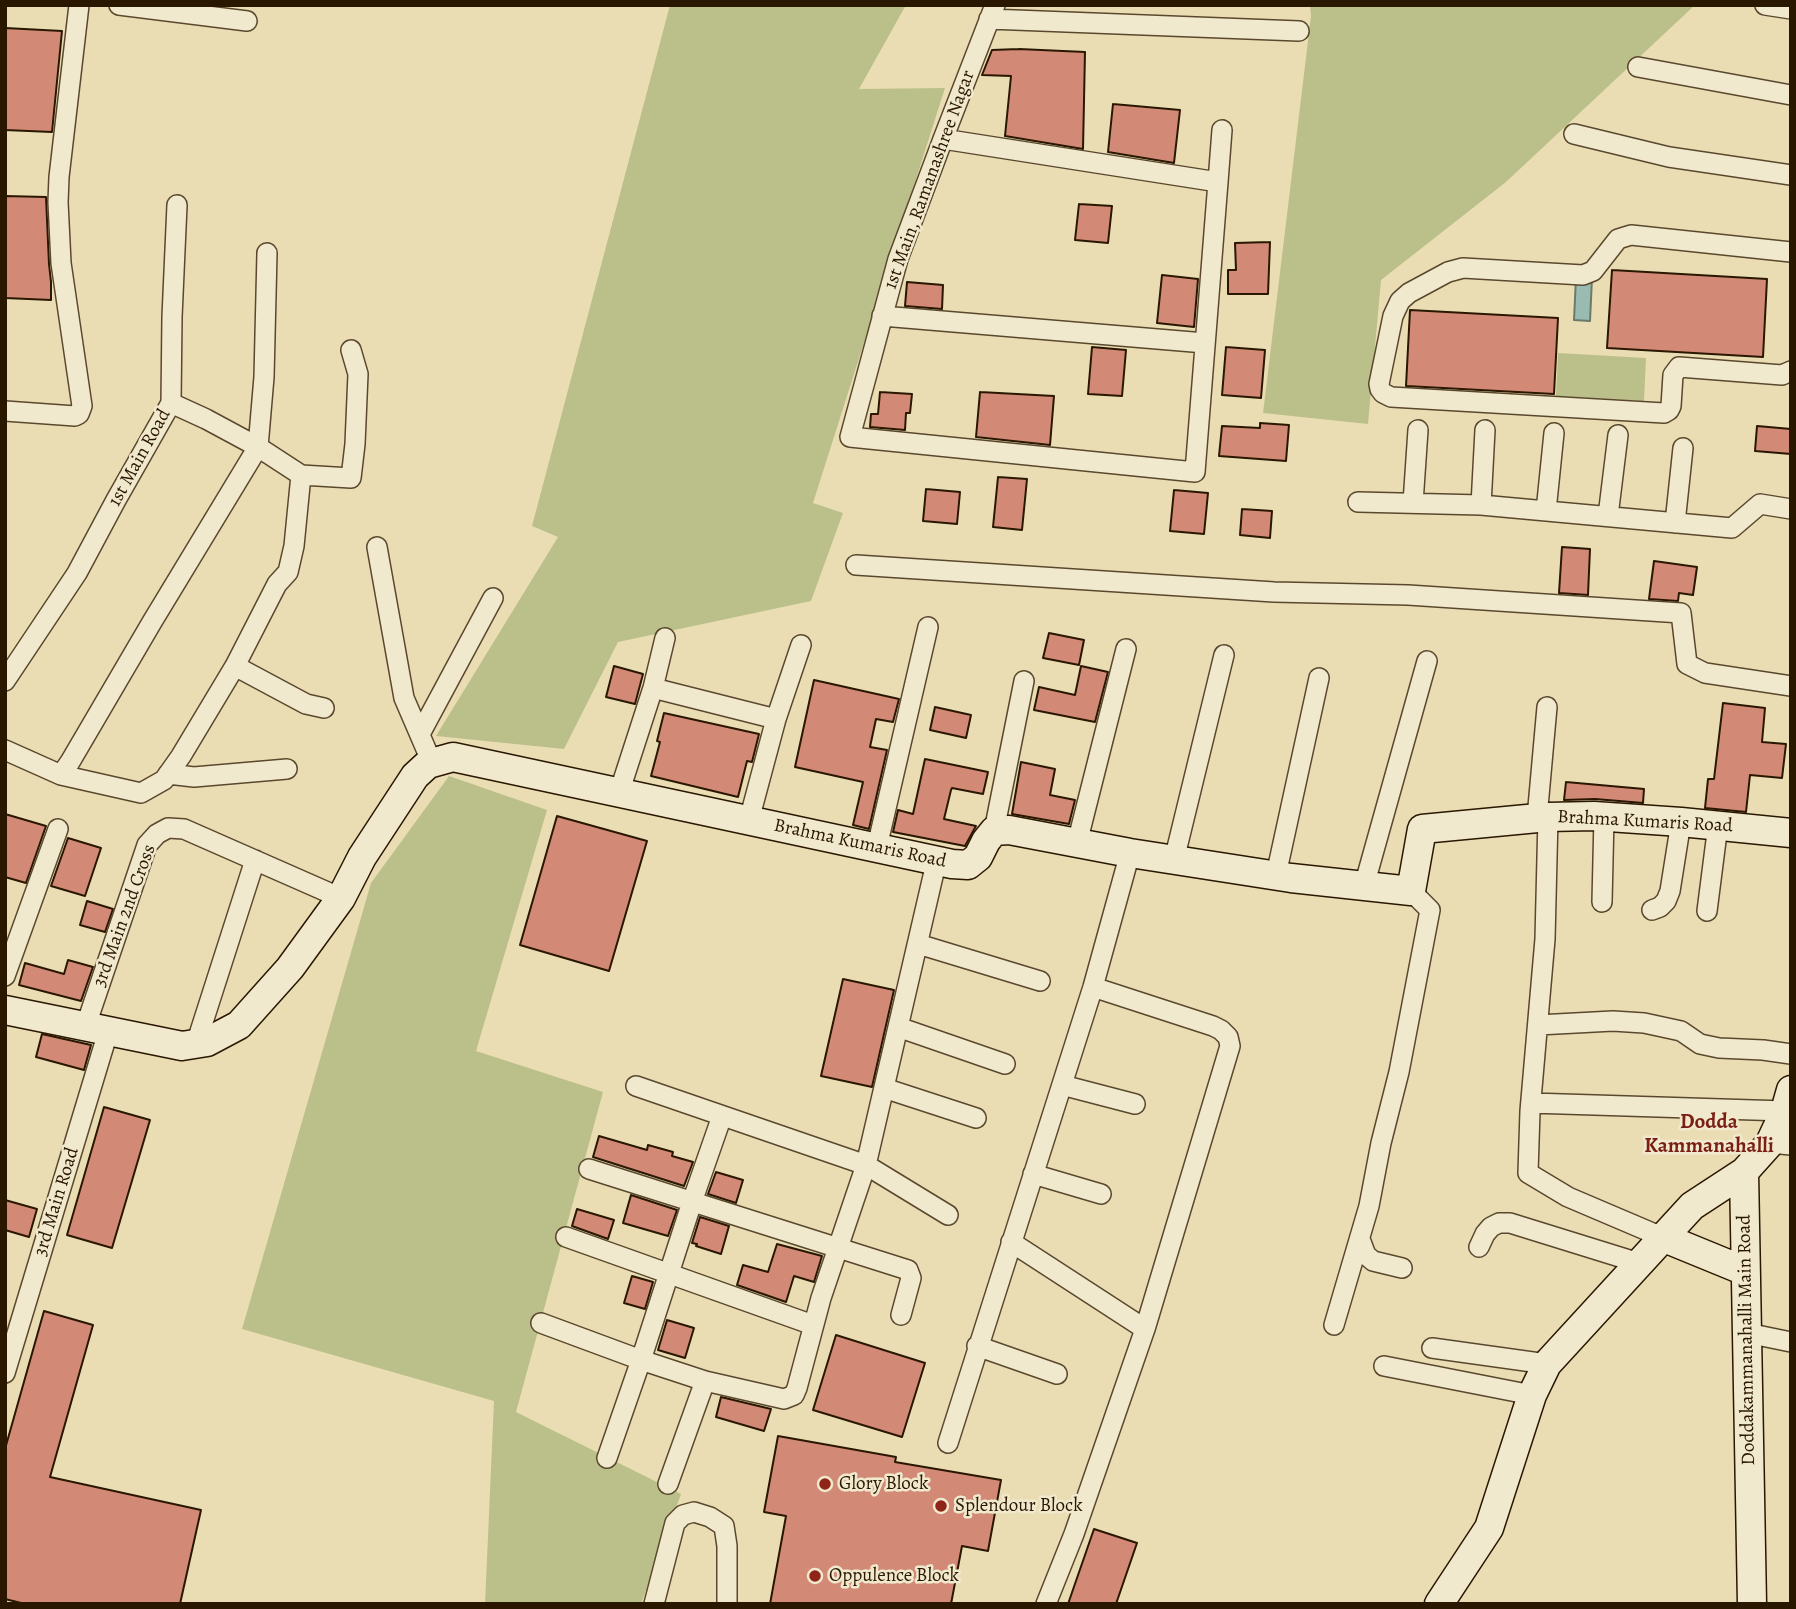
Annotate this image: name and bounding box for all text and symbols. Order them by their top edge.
street label: 1st Main, Ramanashree Nagar [880,67,980,293]
street label: 1st Main Road [104,405,176,511]
street label: Brahma Kumaris Road [1557,806,1733,838]
street label: Brahma Kumaris Road [772,815,948,873]
street label: 3rd Main 2nd Cross [89,842,161,990]
district label: Dodda Kammanahalli [1644,1110,1774,1160]
street label: 3rd Main Road [30,1145,84,1259]
street label: Doddakammanahalli Main Road [1733,1214,1761,1466]
place label: Glory Block [839,1473,928,1495]
marker: Glory Block [817,1476,833,1492]
place label: Splendour Block [955,1495,1083,1517]
marker: Splendour Block [933,1498,949,1514]
place label: Oppulence Block [829,1565,959,1587]
marker: Oppulence Block [807,1568,823,1584]

